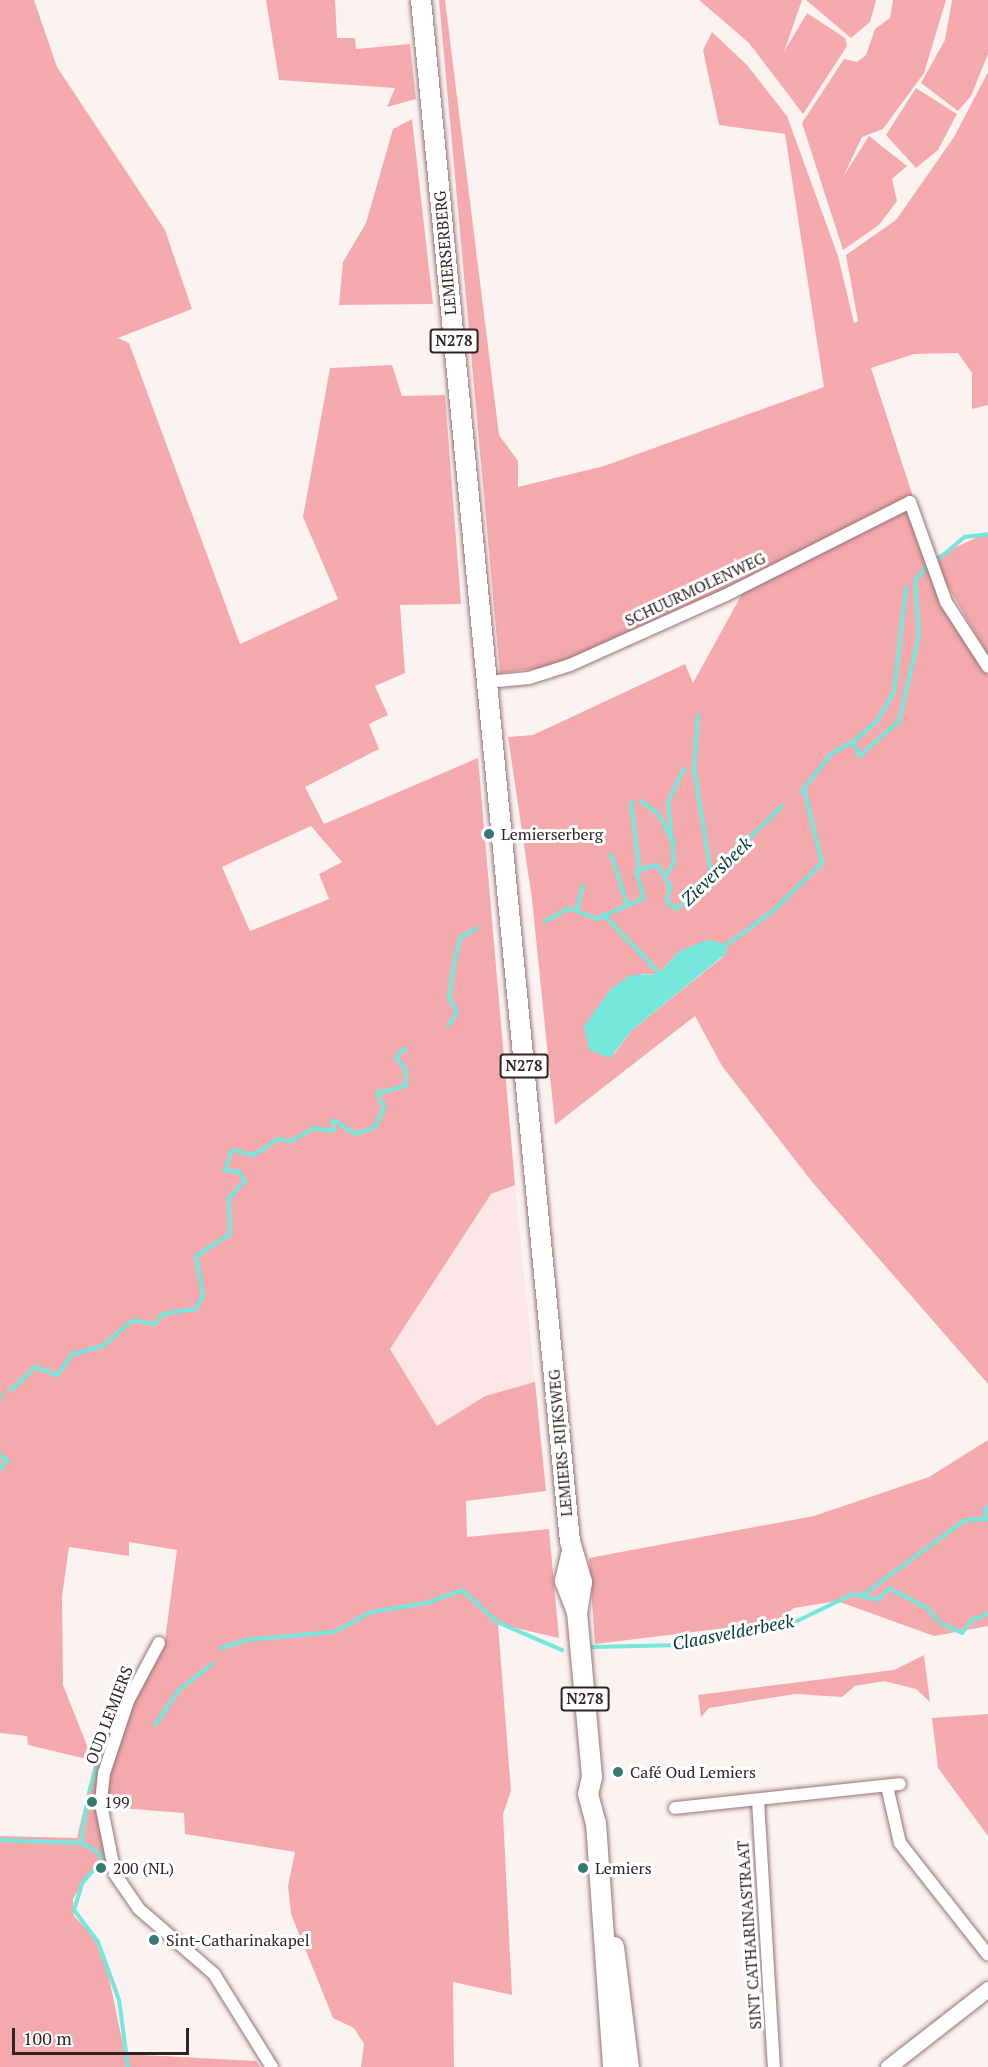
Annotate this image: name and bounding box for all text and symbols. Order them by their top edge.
street label: LEMIERSERBERG [430,190,460,316]
road number: N278 [428,329,480,353]
street label: SCHUURMOLENWEG [622,548,768,630]
place label: Lemierserberg [501,824,603,844]
marker: Lemierserberg [482,827,496,841]
water label: Zieversbeek [676,832,756,910]
road number: N278 [498,1054,550,1078]
street label: LEMIERS-RIJKSWEG [544,1368,576,1518]
water label: Claasvelderbeek [670,1610,796,1654]
street label: OUD LEMIERS [81,1663,137,1767]
road number: N278 [560,1687,610,1711]
place label: Café Oud Lemiers [630,1762,756,1782]
marker: Café Oud Lemiers [611,1765,625,1779]
place label: 199 [104,1792,130,1812]
marker: 199 [85,1795,99,1809]
street label: SINT CATHARINASTRAAT [733,1840,765,2030]
place label: 200 (NL) [113,1858,174,1878]
place label: Lemiers [595,1858,652,1878]
marker: 200 (NL) [94,1861,108,1875]
marker: Lemiers [576,1861,590,1875]
place label: Sint-Catharinakapel [166,1930,310,1950]
marker: Sint-Catharinakapel [147,1933,161,1947]
scale bar [15,2016,192,2054]
text: 100 m [23,2026,72,2050]

